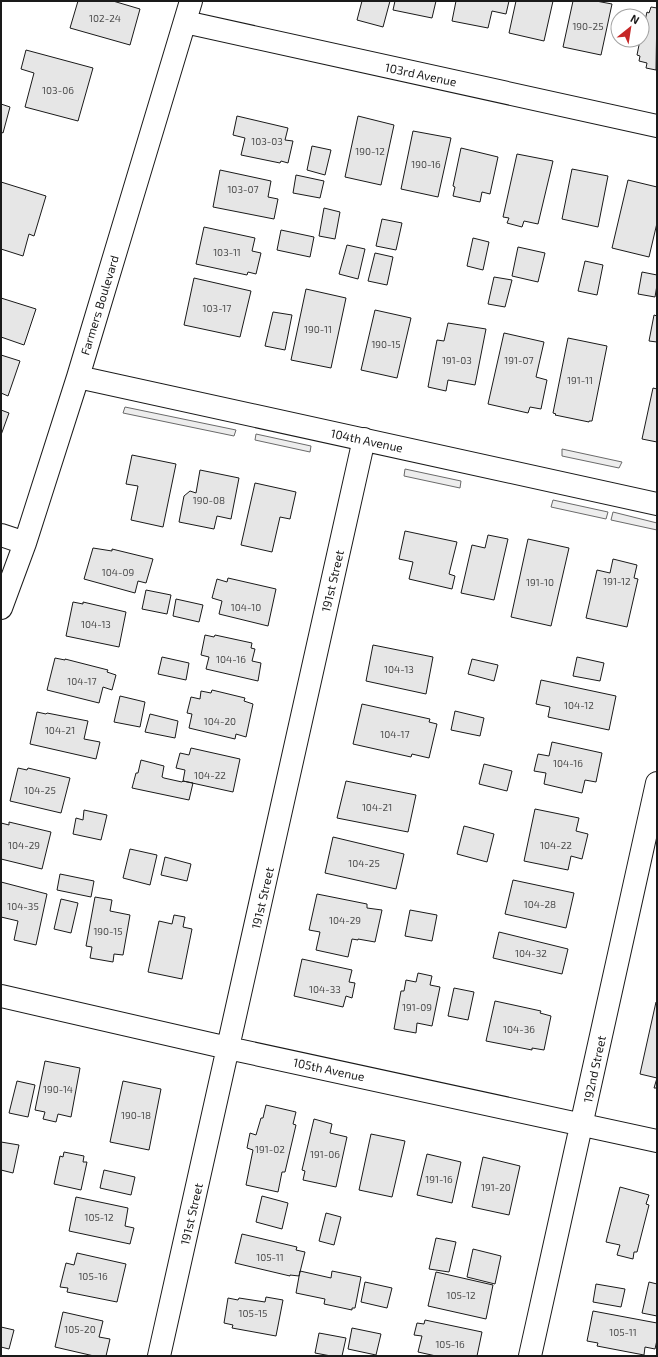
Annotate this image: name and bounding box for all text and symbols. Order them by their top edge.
north arrow [610,8,650,48]
text: N [629,11,642,27]
house number: 102-24 [89,12,121,24]
house number: 190-25 [572,20,604,32]
street label: 103rd Avenue [384,60,458,88]
house number: 103-06 [42,84,74,96]
house number: 103-03 [251,135,283,147]
house number: 190-12 [355,145,385,157]
house number: 190-16 [411,158,441,170]
house number: 103-07 [227,183,259,195]
house number: 103-11 [213,246,241,258]
street label: Farmers Boulevard [77,253,121,357]
house number: 103-17 [203,302,231,314]
house number: 190-11 [304,323,332,335]
house number: 190-15 [371,338,401,350]
house number: 191-03 [442,354,472,366]
house number: 191-07 [504,354,534,366]
house number: 191-11 [567,374,593,386]
street label: 104th Avenue [330,426,404,454]
house number: 190-08 [193,494,225,506]
street label: 191st Street [318,548,346,613]
house number: 104-09 [102,566,134,578]
house number: 191-12 [603,575,631,587]
house number: 191-10 [526,576,554,588]
house number: 104-10 [231,601,261,613]
house number: 104-13 [81,618,111,630]
house number: 104-16 [216,653,246,665]
house number: 104-13 [384,663,414,675]
house number: 104-17 [67,675,97,687]
house number: 104-12 [564,699,594,711]
house number: 104-20 [204,715,236,727]
house number: 104-21 [45,724,75,736]
house number: 104-17 [380,728,410,740]
house number: 104-16 [553,757,583,769]
house number: 104-22 [194,769,226,781]
house number: 104-25 [24,784,56,796]
house number: 104-21 [362,801,392,813]
house number: 104-29 [8,839,40,851]
house number: 104-22 [540,839,572,851]
house number: 104-25 [348,857,380,869]
street label: 191st Street [248,865,276,930]
house number: 104-28 [524,898,556,910]
house number: 104-35 [7,900,39,912]
house number: 104-29 [329,914,361,926]
house number: 190-15 [93,925,123,937]
house number: 104-32 [515,947,547,959]
house number: 104-33 [309,983,341,995]
house number: 191-09 [402,1001,432,1013]
house number: 104-36 [503,1023,535,1035]
street label: 192nd Street [580,1034,608,1104]
street label: 105th Avenue [292,1055,366,1083]
house number: 190-14 [43,1083,73,1095]
house number: 190-18 [121,1109,151,1121]
house number: 191-02 [255,1143,285,1155]
house number: 191-06 [310,1148,340,1160]
house number: 191-16 [425,1173,453,1185]
street label: 191st Street [177,1181,205,1246]
house number: 191-20 [481,1181,511,1193]
house number: 105-12 [84,1211,114,1223]
house number: 105-11 [256,1251,284,1263]
house number: 105-16 [78,1270,108,1282]
house number: 105-12 [446,1289,476,1301]
house number: 105-15 [239,1307,267,1319]
house number: 105-20 [64,1323,96,1335]
house number: 105-11 [609,1326,637,1338]
house number: 105-16 [435,1338,465,1350]

